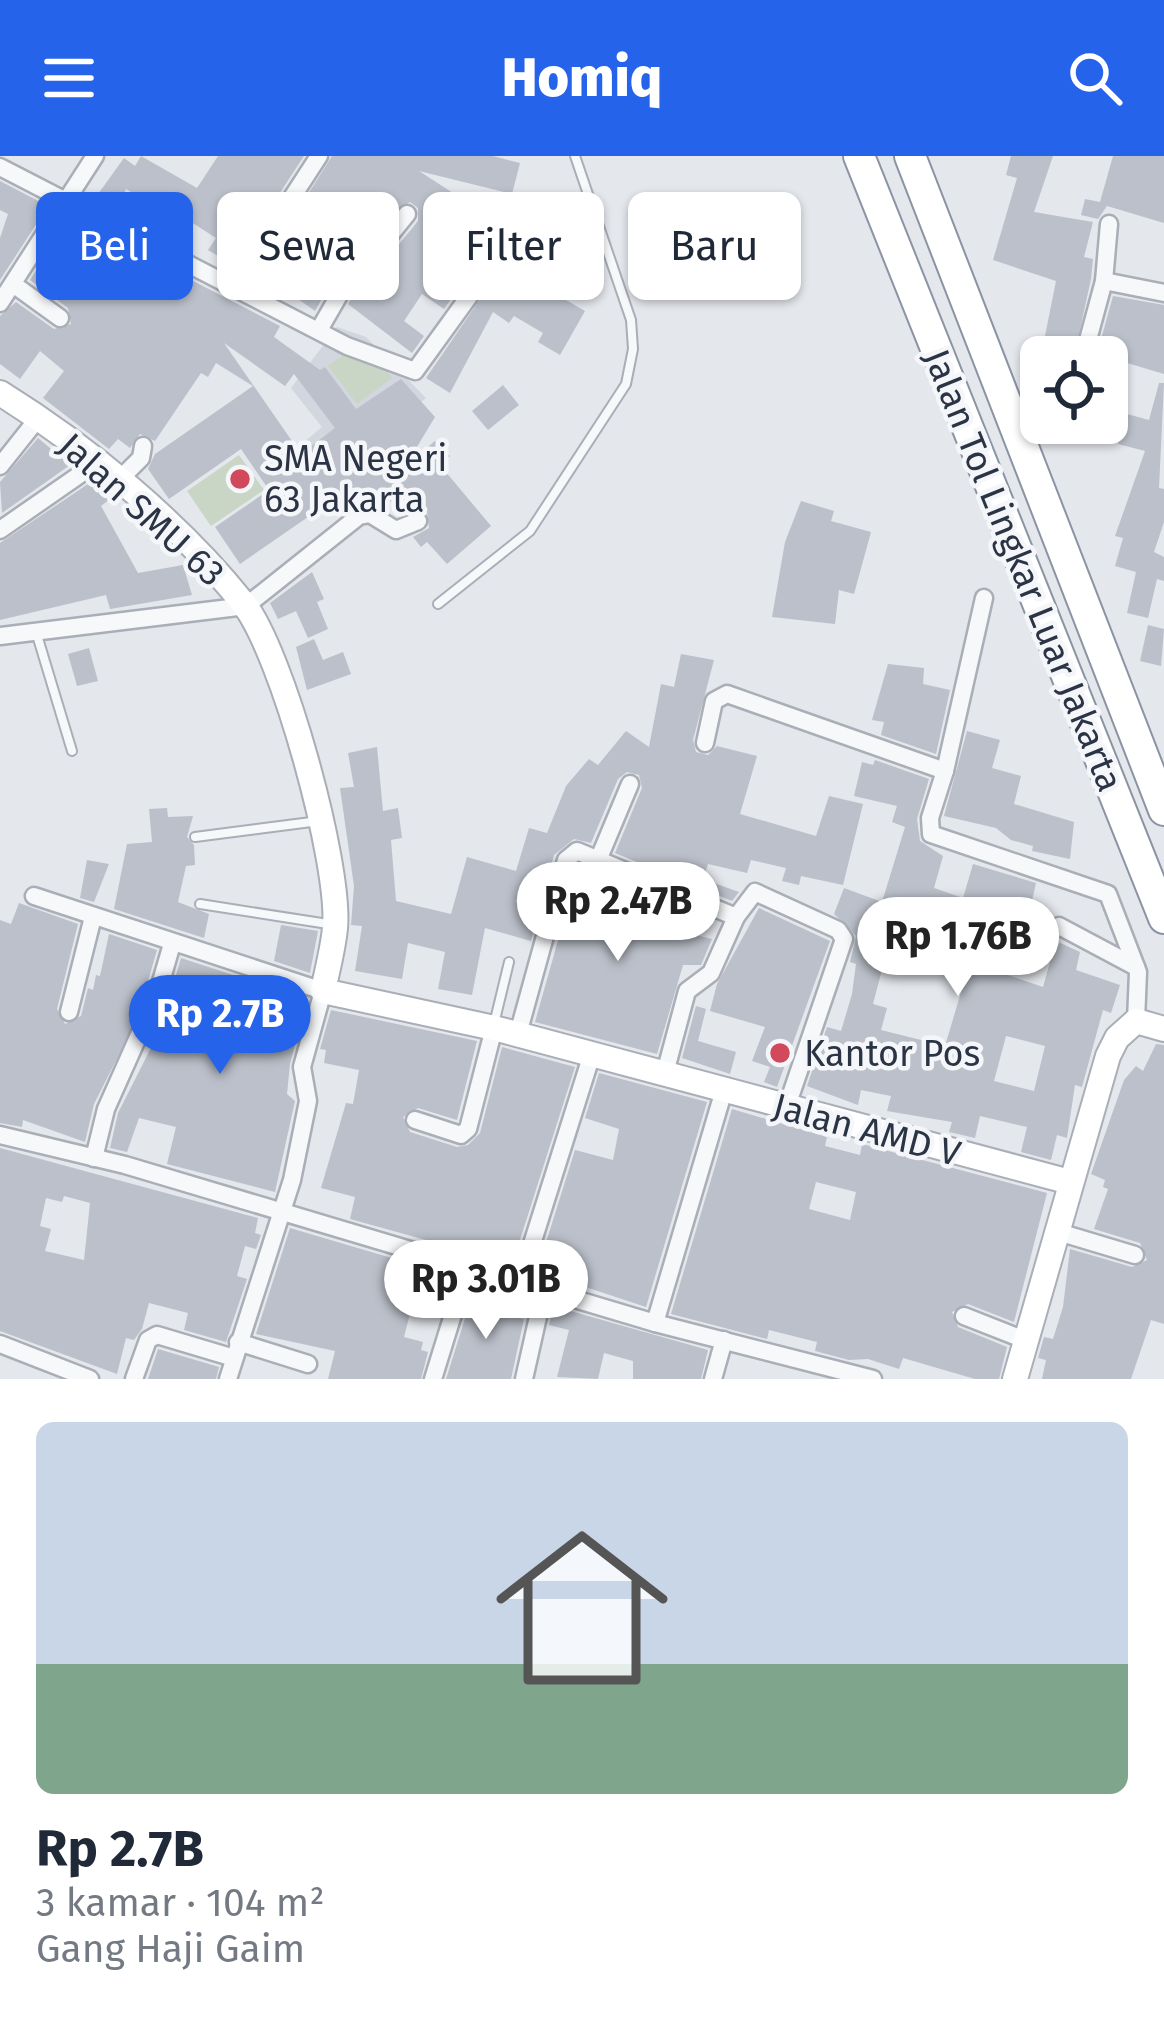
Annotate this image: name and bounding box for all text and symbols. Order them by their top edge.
icon: menu [36,45,102,111]
icon: search [1062,45,1128,111]
text: Homiq [502,46,662,110]
chip: Beli [36,192,193,300]
chip: Sewa [217,192,399,300]
chip: Filter [423,192,604,300]
chip: Baru [628,192,801,300]
map controls [1020,336,1128,444]
button: locate [1020,336,1128,444]
street label: Jalan Tol Lingkar Luar Jakarta [914,343,1132,798]
street label: Jalan SMU 63 [49,424,233,596]
place label: SMA Negeri 63 Jakarta [264,437,447,522]
marker: SMA Negeri 63 Jakarta [227,466,253,492]
pin: Rp 2.47B [494,862,742,964]
text: Rp 2.47B [544,878,692,924]
pin: Rp 1.76B [834,897,1082,999]
text: Rp 1.76B [884,913,1032,959]
pin: Rp 2.7B [109,975,331,1077]
text: Rp 2.7B [156,991,284,1037]
place label: Kantor Pos [804,1032,980,1076]
marker: Kantor Pos [767,1040,793,1066]
street label: Jalan AMD V [768,1084,965,1176]
pin: Rp 3.01B [362,1240,610,1342]
text: Rp 3.01B [411,1256,561,1302]
icon: home [474,1500,690,1716]
text: Rp 2.7B [36,1818,204,1880]
text: 3 kamar · 104 m² [36,1880,325,1926]
text: Gang Haji Gaim [36,1926,305,1972]

